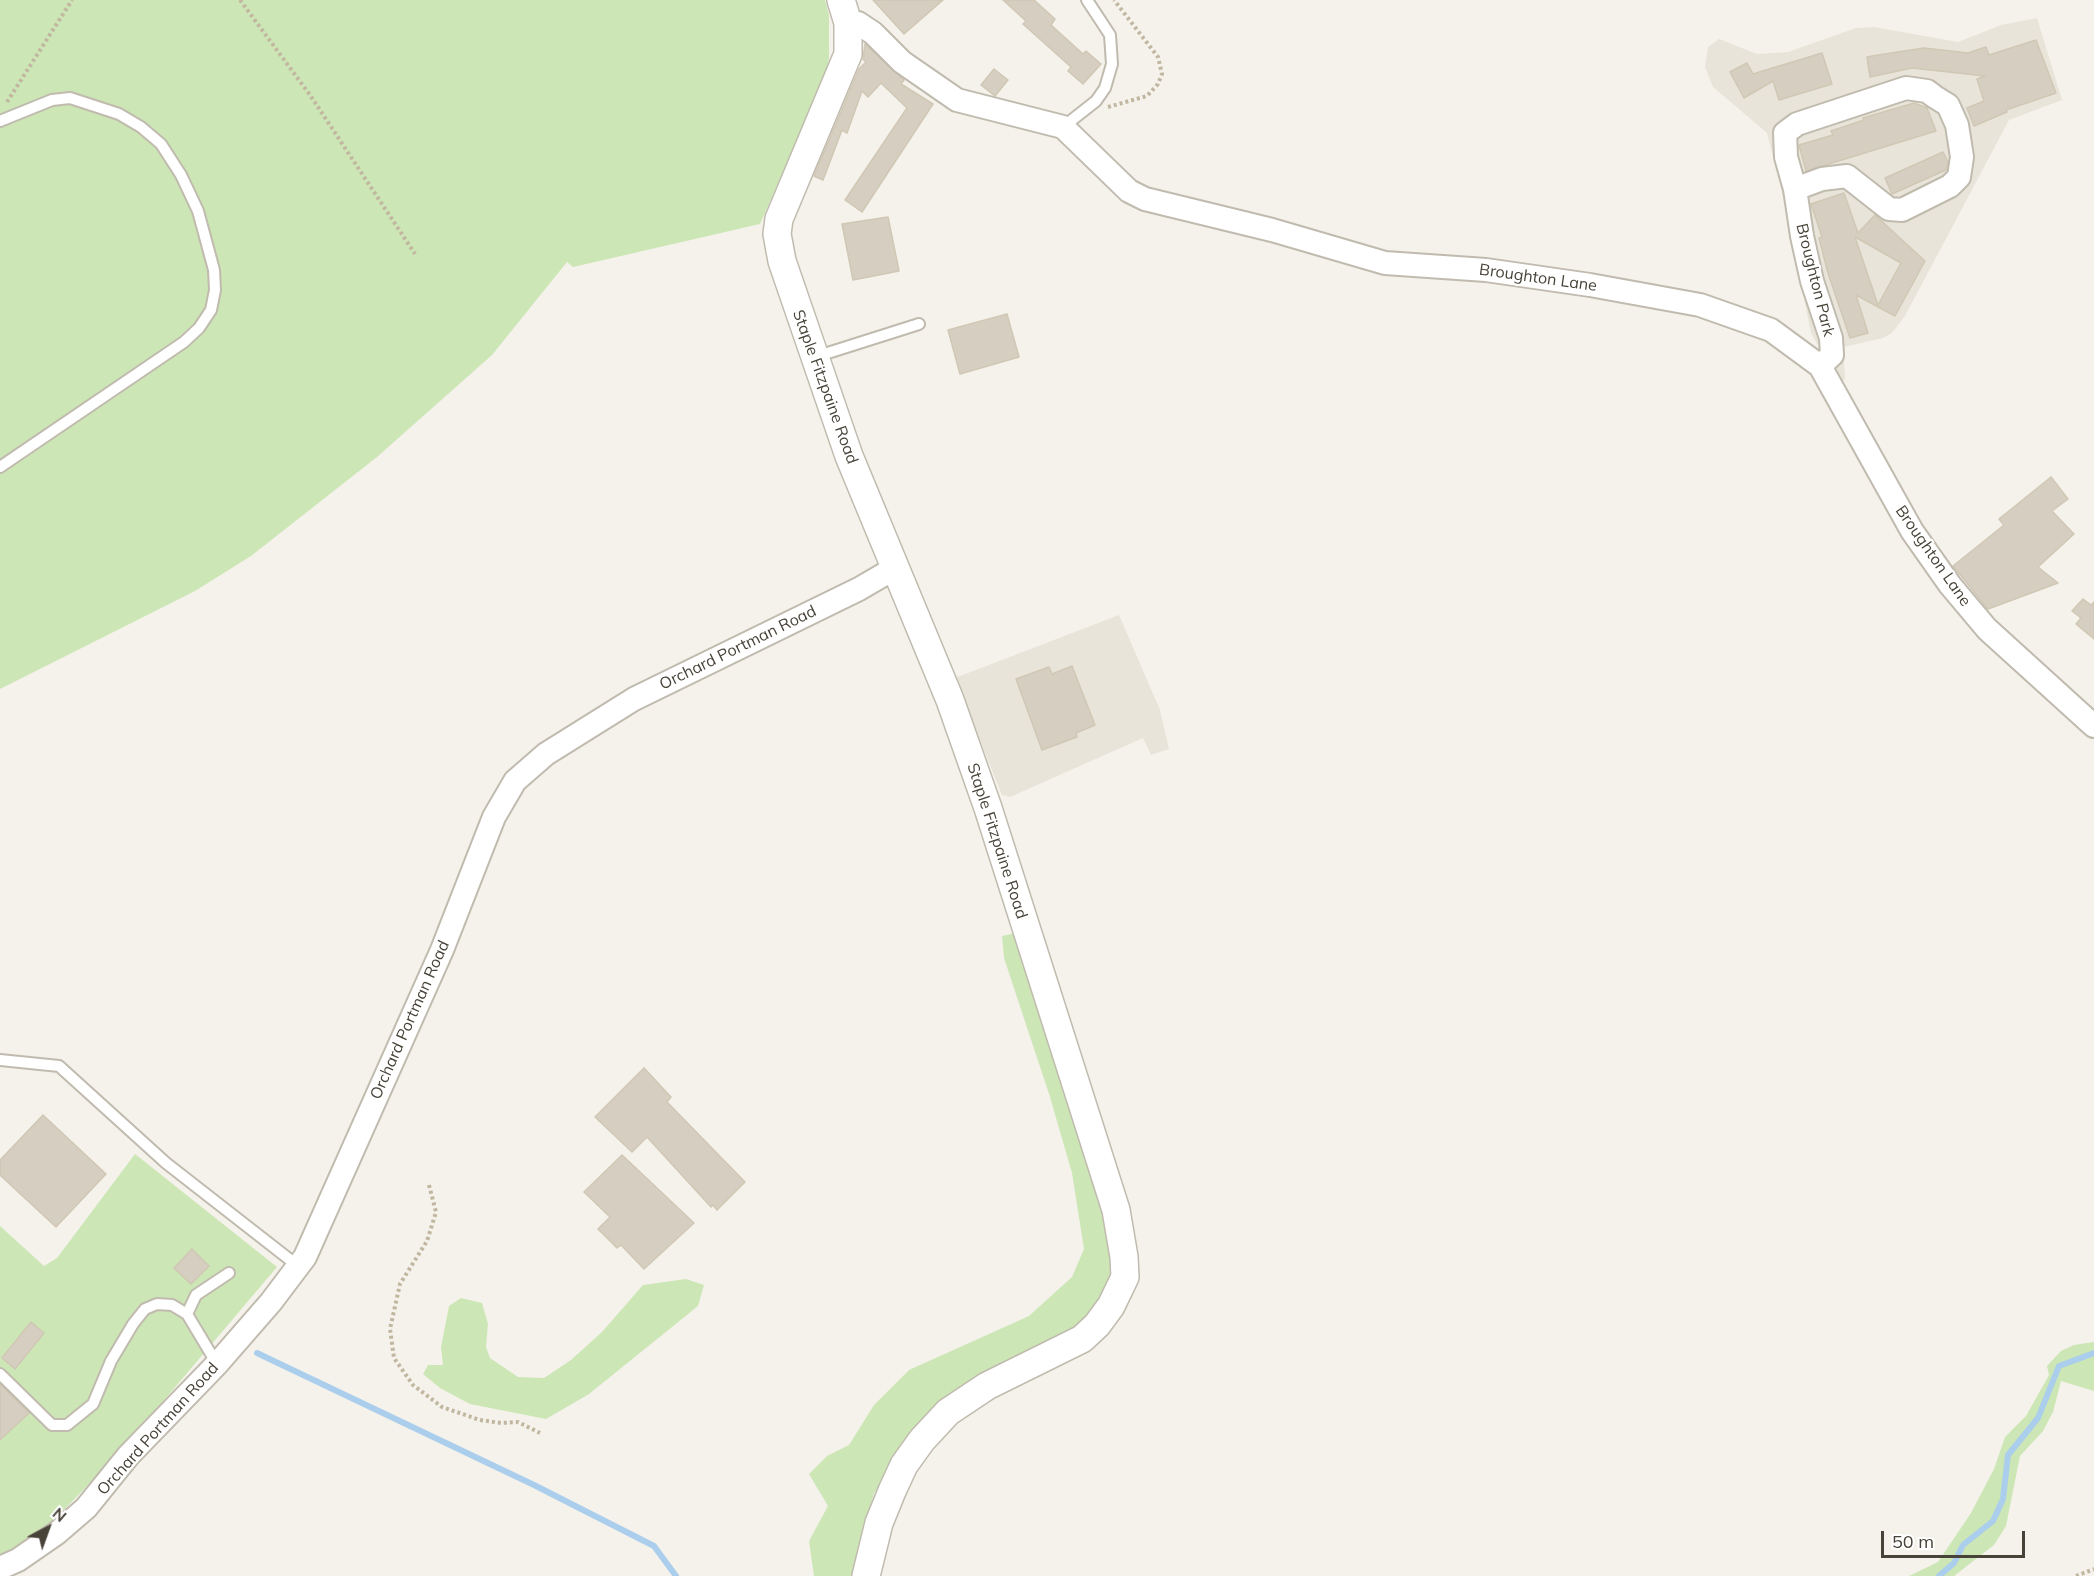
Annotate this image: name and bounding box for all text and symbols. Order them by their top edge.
street label: Broughton Park [1792,221,1838,339]
street label: Broughton Lane [1478,260,1598,296]
street label: Staple Fitzpaine Road [788,307,862,467]
street label: Broughton Lane [1891,502,1975,610]
street label: Orchard Portman Road [657,602,819,694]
street label: Staple Fitzpaine Road [963,761,1031,921]
street label: Orchard Portman Road [366,938,454,1102]
street label: Orchard Portman Road [93,1359,223,1499]
north arrow [18,1498,78,1558]
text: N [49,1503,71,1526]
scale bar [1884,1519,2028,1557]
text: 50 m [1892,1530,1934,1553]

